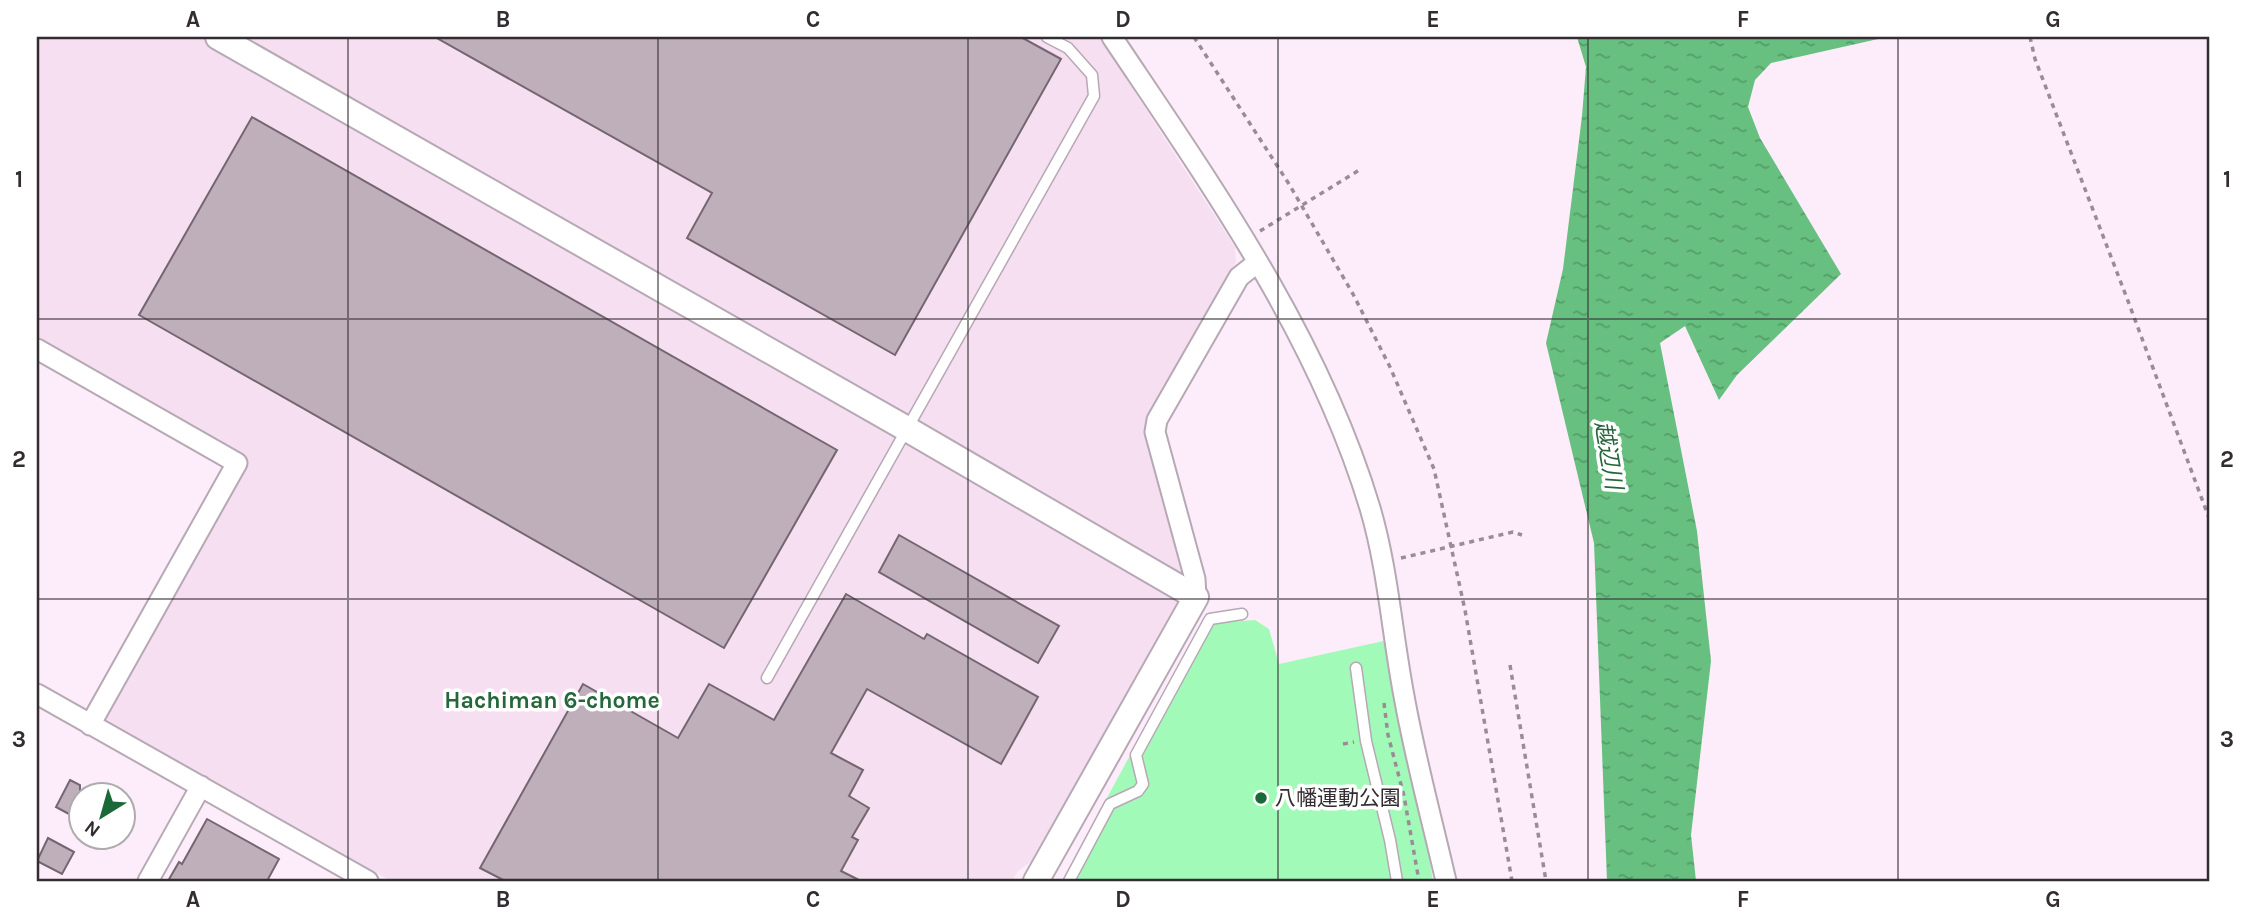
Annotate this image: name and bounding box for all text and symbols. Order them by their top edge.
text: A [186,6,200,33]
text: B [496,6,510,33]
text: C [806,6,820,33]
text: D [1115,6,1131,33]
text: E [1426,6,1440,33]
text: F [1737,6,1749,33]
text: G [2045,6,2061,33]
text: 1 [15,166,23,193]
text: 1 [2223,166,2231,193]
water label: 越辺川 [1589,419,1628,494]
text: 2 [12,446,26,473]
text: 2 [2220,446,2234,473]
district label: Hachiman 6-chome [444,687,660,714]
text: 3 [12,726,26,753]
text: 3 [2220,726,2234,753]
north arrow [66,782,136,852]
place label: 八幡運動公園 [1275,786,1401,810]
marker: 八幡運動公園 [1253,790,1269,806]
text: N [80,816,104,842]
text: A [186,886,200,913]
text: B [496,886,510,913]
text: C [806,886,820,913]
text: D [1115,886,1131,913]
text: E [1426,886,1440,913]
text: F [1737,886,1749,913]
text: G [2045,886,2061,913]

